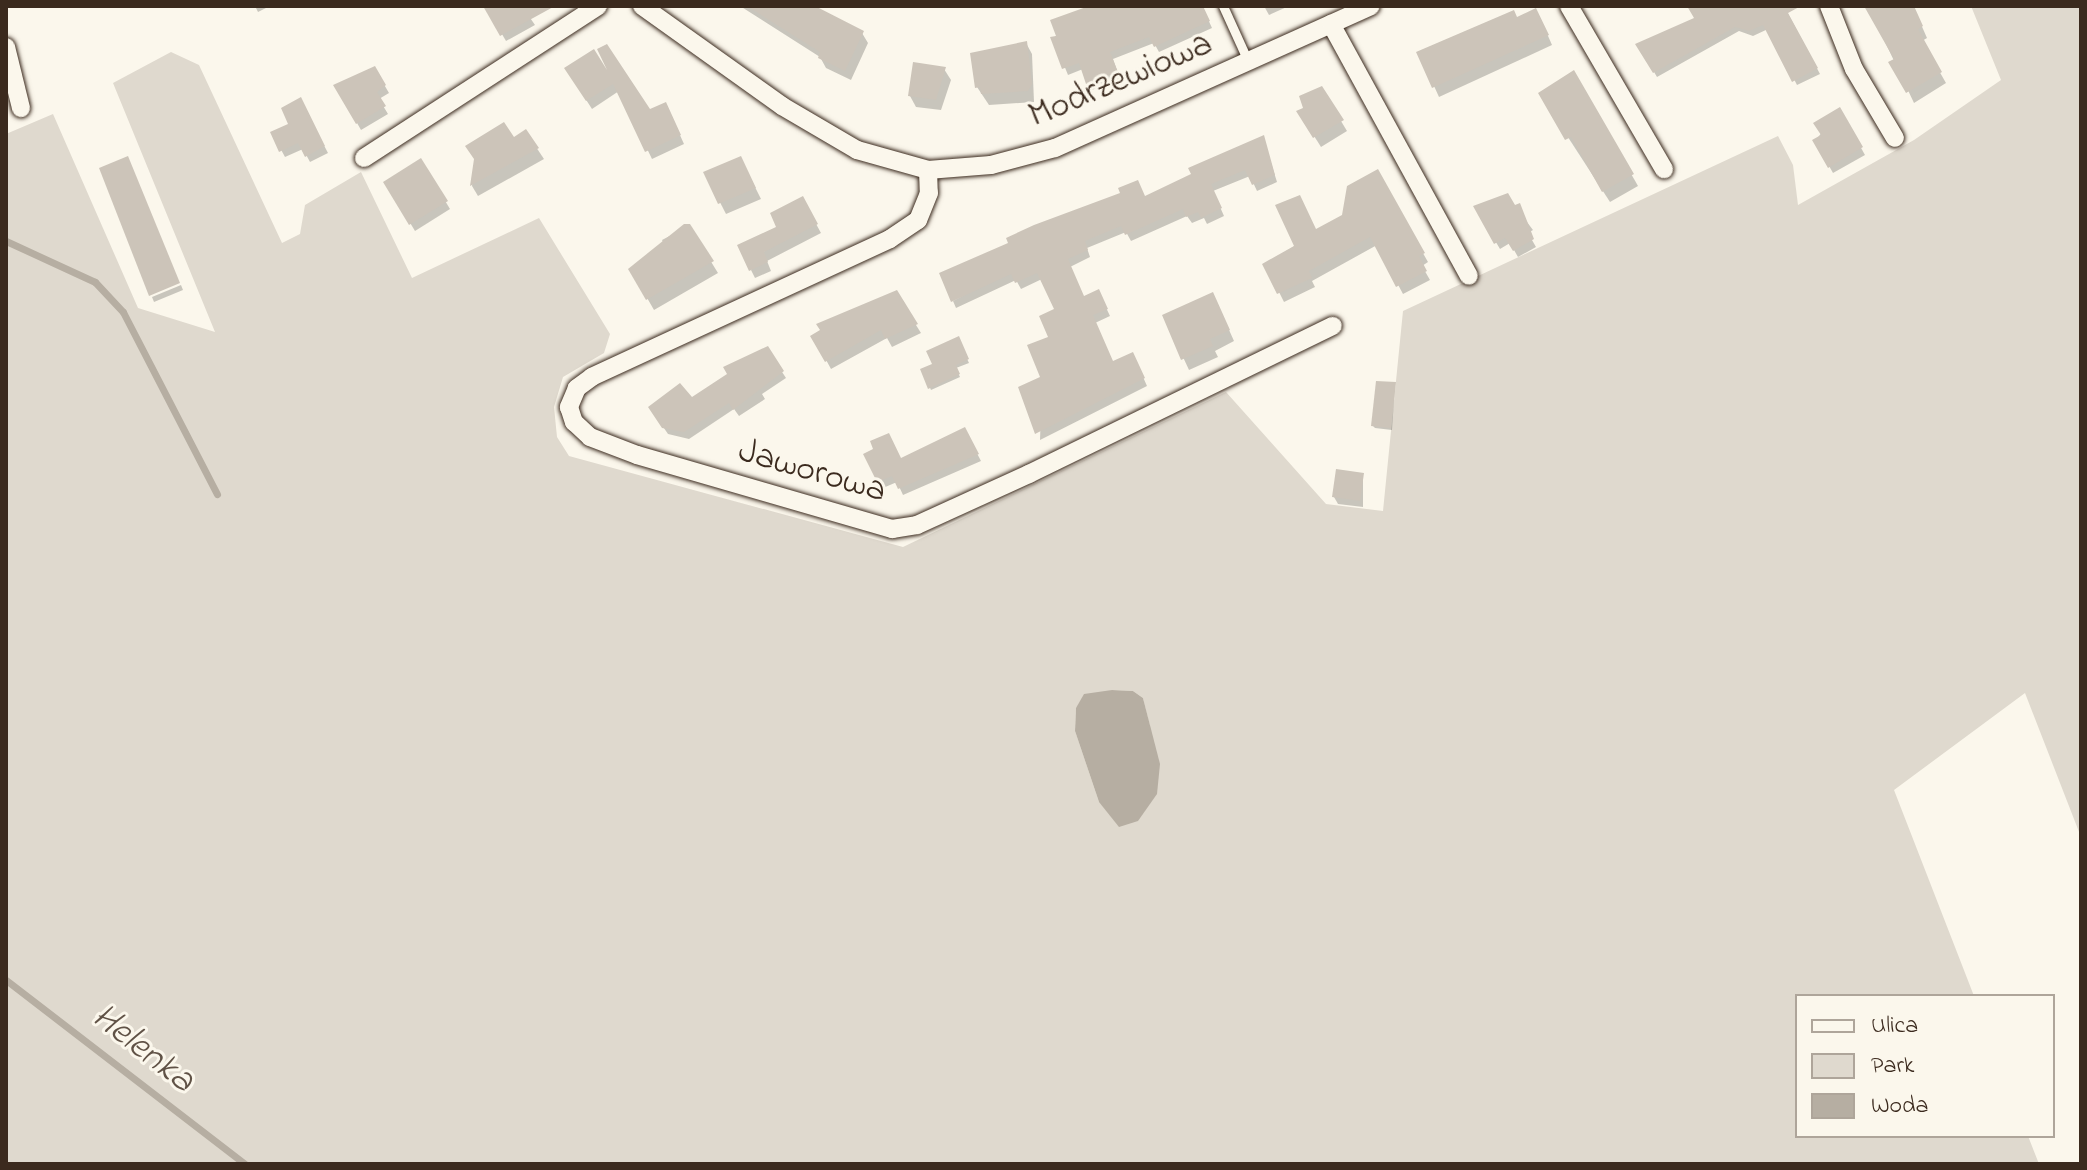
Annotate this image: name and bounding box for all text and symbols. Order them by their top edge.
street label: Modrzewiowa [1023,23,1219,139]
street label: Jaworowa [733,430,891,514]
legend [1795,994,2055,1138]
water label: Helenka [81,996,203,1104]
text: Ulica [1871,1009,1918,1044]
text: Park [1871,1049,1914,1084]
text: Woda [1871,1089,1929,1124]

